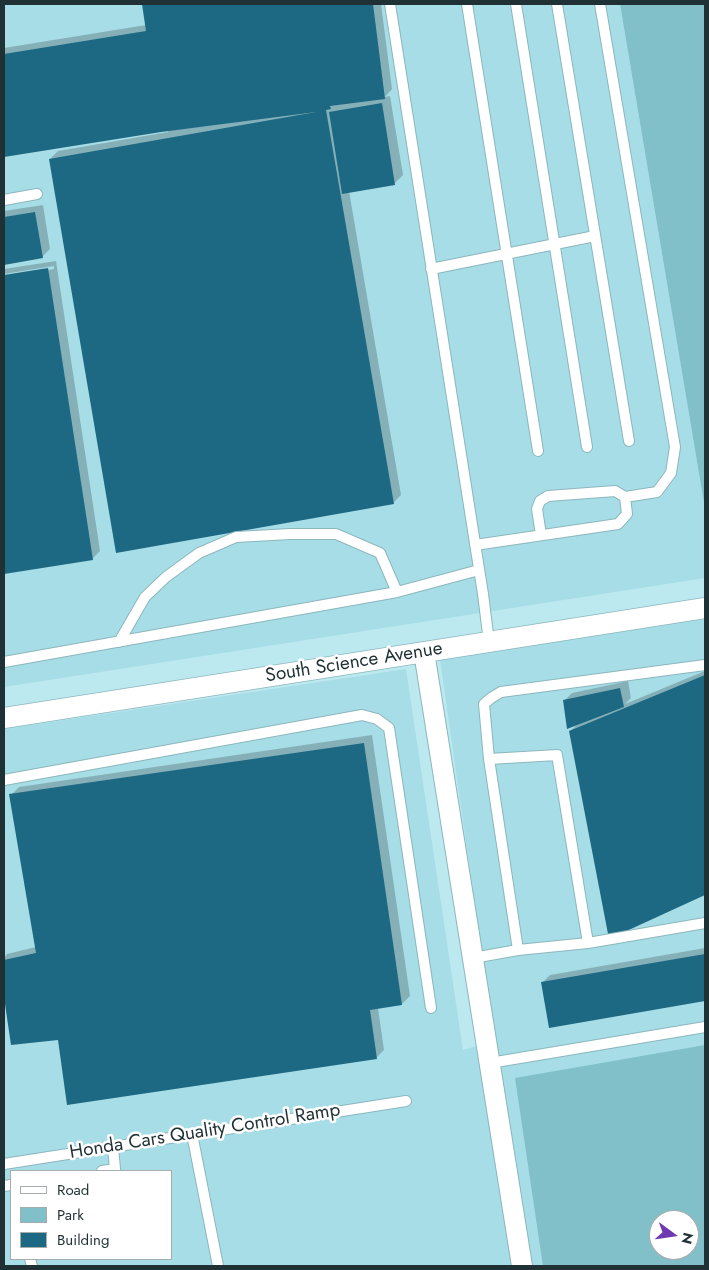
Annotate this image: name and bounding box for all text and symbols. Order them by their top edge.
street label: South Science Avenue [264,638,444,688]
street label: Honda Cars Quality Control Ramp [68,1099,342,1165]
legend [10,1170,172,1260]
text: Road [57,1179,89,1201]
text: Park [57,1204,84,1226]
north arrow [649,1210,699,1260]
text: Building [57,1229,109,1251]
text: N [677,1231,699,1246]

